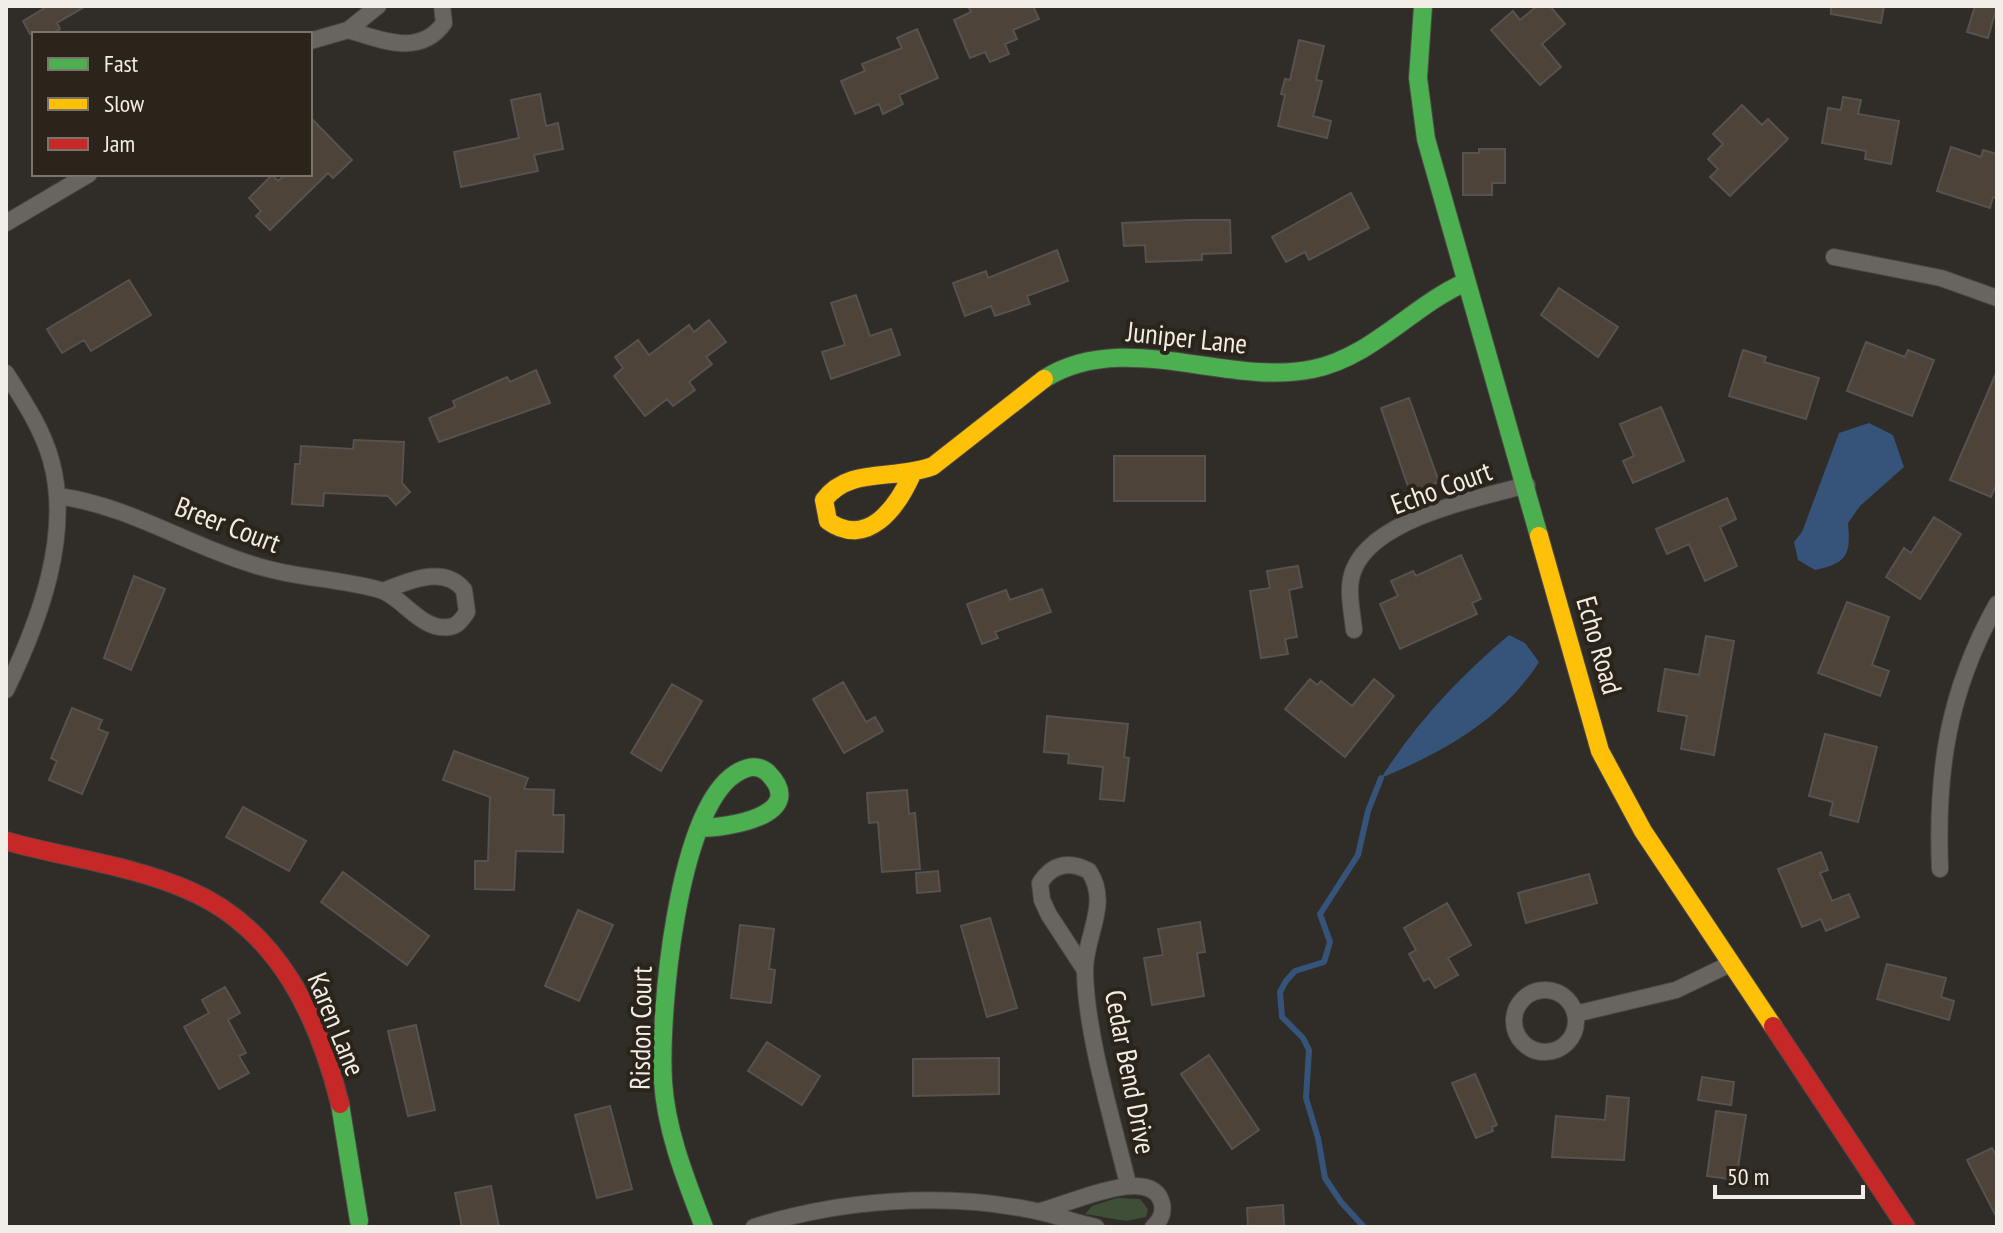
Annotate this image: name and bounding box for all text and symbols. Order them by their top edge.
legend [32,32,312,176]
text: Fast [104,48,139,79]
text: Slow [104,88,145,119]
text: Jam [103,128,135,159]
street label: Juniper Lane [1124,312,1249,362]
street label: Echo Court [1385,452,1497,522]
street label: Breer Court [170,487,286,561]
street label: Echo Road [1568,592,1632,698]
street label: Risdon Court [620,966,660,1090]
street label: Karen Lane [300,967,374,1081]
street label: Cedar Bend Drive [1097,987,1165,1157]
scale bar [1715,1149,1863,1199]
text: 50 m [1727,1161,1769,1192]

